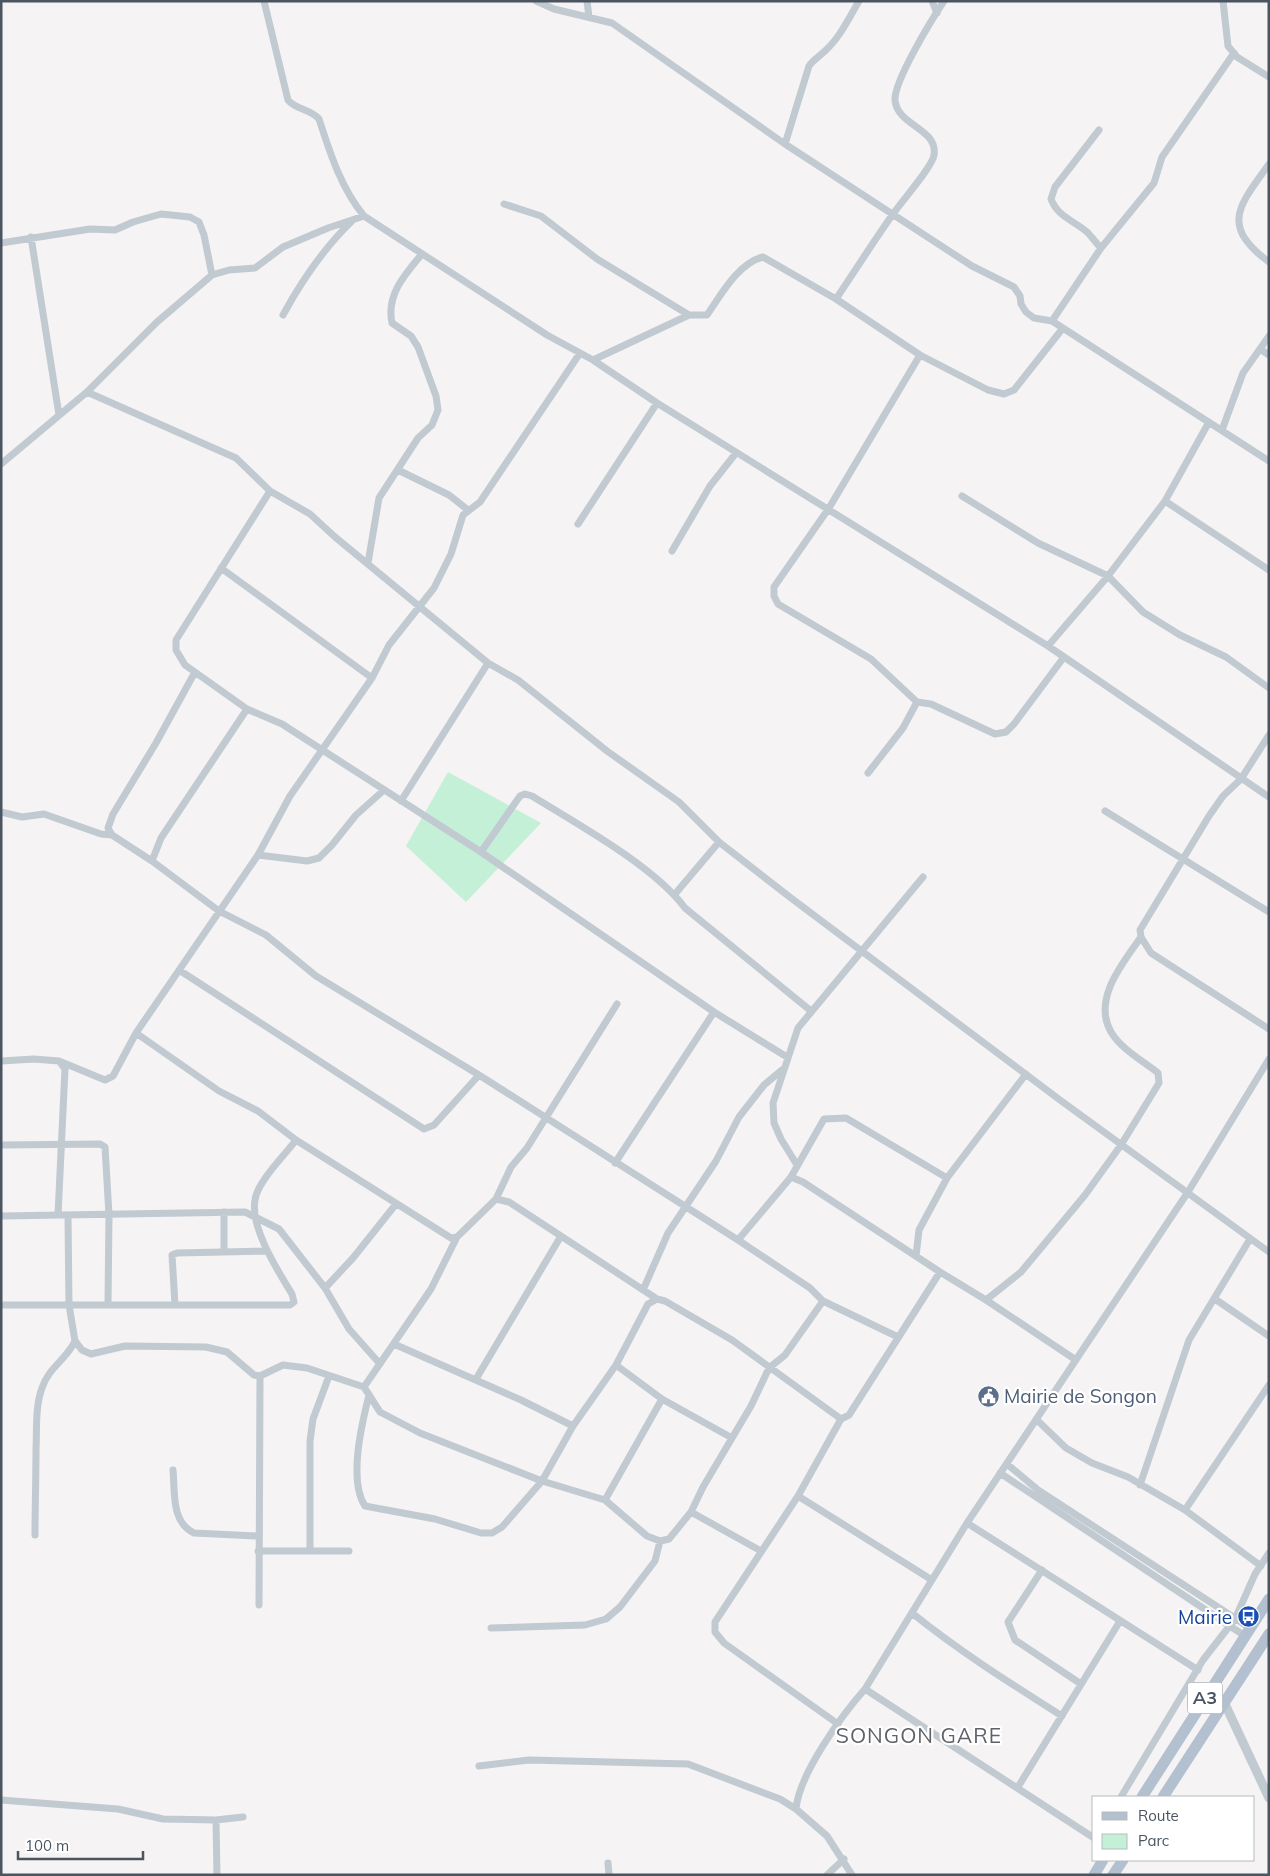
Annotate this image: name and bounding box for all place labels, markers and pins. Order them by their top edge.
public building icon: Mairie de Songon [976,1384,1000,1408]
place label: Mairie de Songon [1004,1384,1157,1408]
place label: Mairie [1178,1605,1232,1629]
bus stop icon: Mairie [1236,1605,1260,1629]

